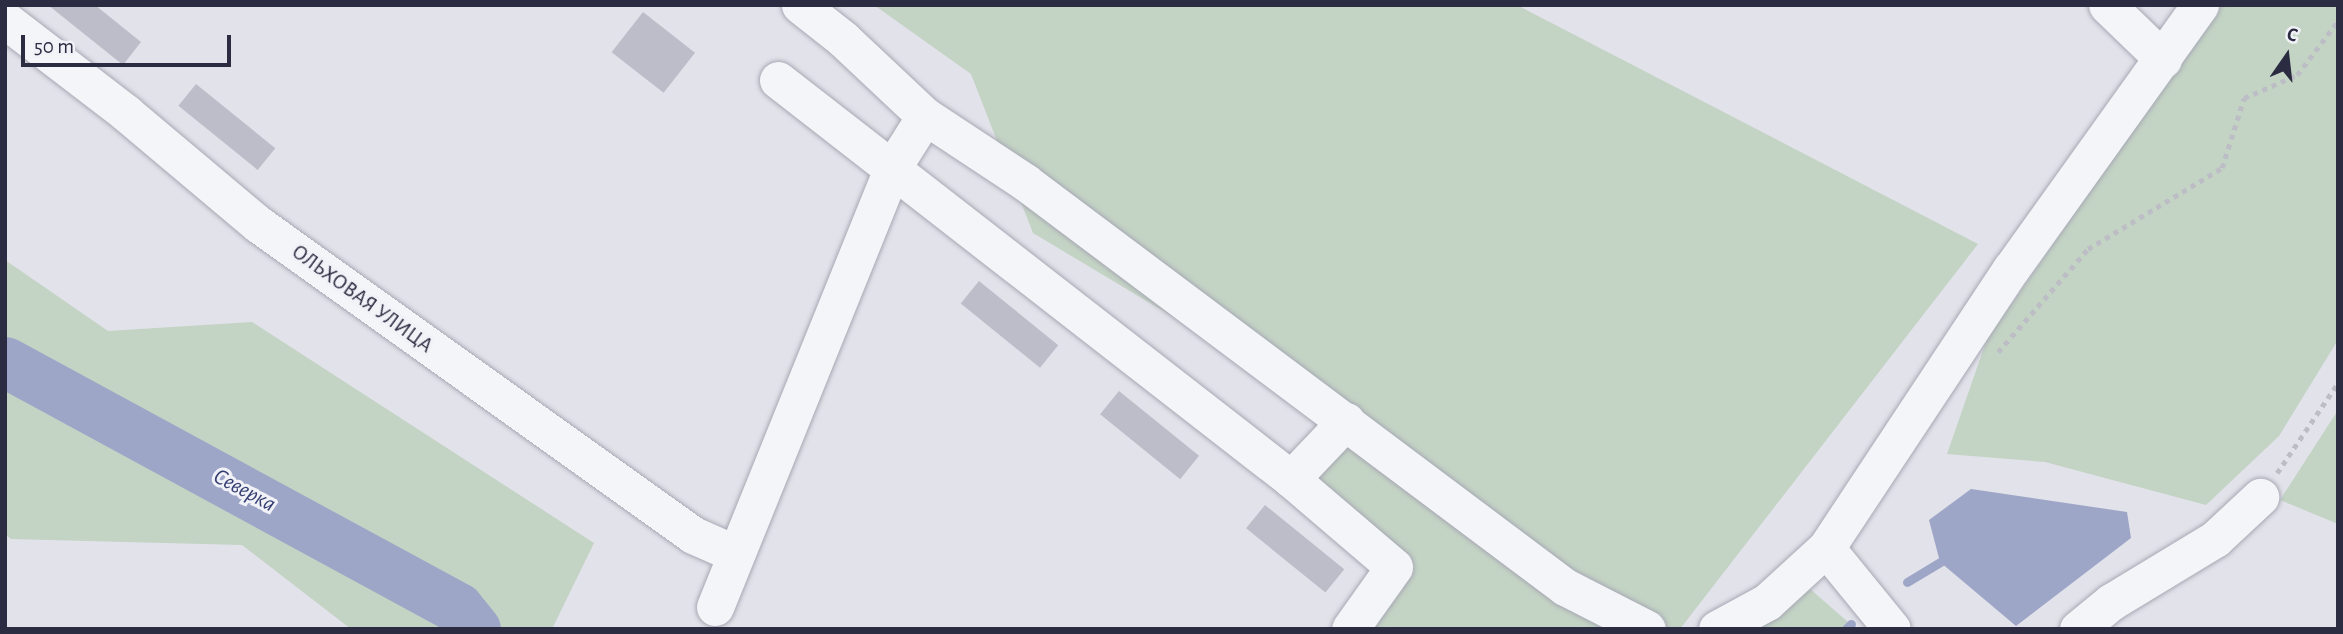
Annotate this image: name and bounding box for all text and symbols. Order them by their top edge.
scale bar [24,21,234,65]
north arrow [2252,21,2322,91]
text: С [2285,25,2300,46]
text: 50 m [34,36,74,57]
street label: ОЛЬХОВАЯ УЛИЦА [287,239,437,359]
water label: Северка [208,463,280,519]

